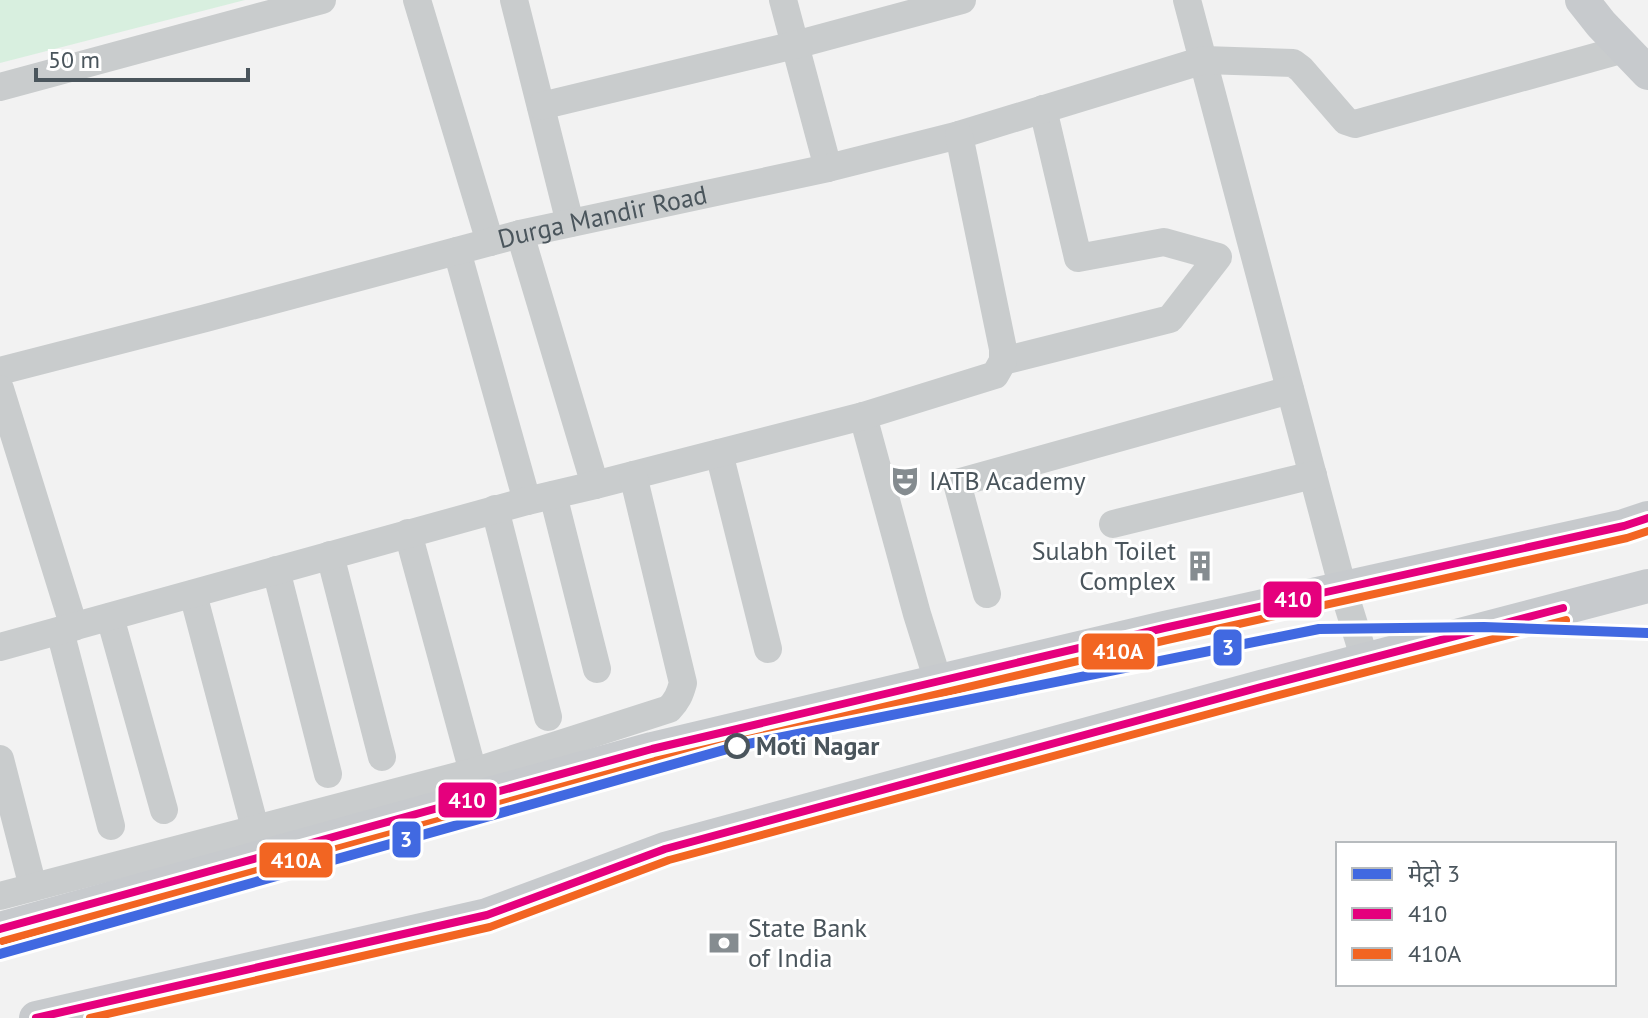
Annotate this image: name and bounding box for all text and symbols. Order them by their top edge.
scale bar [36,32,248,82]
text: 50 m [48,44,100,75]
street label: Durga Mandir Road [494,177,710,255]
theatre icon: IATB Academy [888,464,922,498]
place label: IATB Academy [929,464,1086,497]
place label: Sulabh Toilet Complex [1032,534,1176,597]
building icon: Sulabh Toilet Complex [1183,549,1217,583]
line badge: 410 [1262,580,1323,619]
text: 410 [1274,585,1312,613]
line badge: 3 [1212,628,1243,667]
line badge: 410A [1080,632,1156,671]
text: 3 [1222,633,1234,661]
text: 410A [1093,637,1144,665]
place label: Moti Nagar [756,729,880,762]
marker: Moti Nagar [725,734,749,758]
line badge: 410 [437,781,498,819]
text: 410 [448,786,486,814]
line badge: 3 [391,820,422,859]
text: 3 [400,825,412,853]
line badge: 410A [258,841,334,879]
legend [1336,842,1616,986]
text: 410A [271,846,322,874]
text: मेट्रो 3 [1408,858,1460,889]
text: 410 [1408,898,1447,929]
place label: State Bank of India [748,911,867,974]
bank icon: State Bank of India [707,926,741,960]
text: 410A [1408,938,1461,969]

